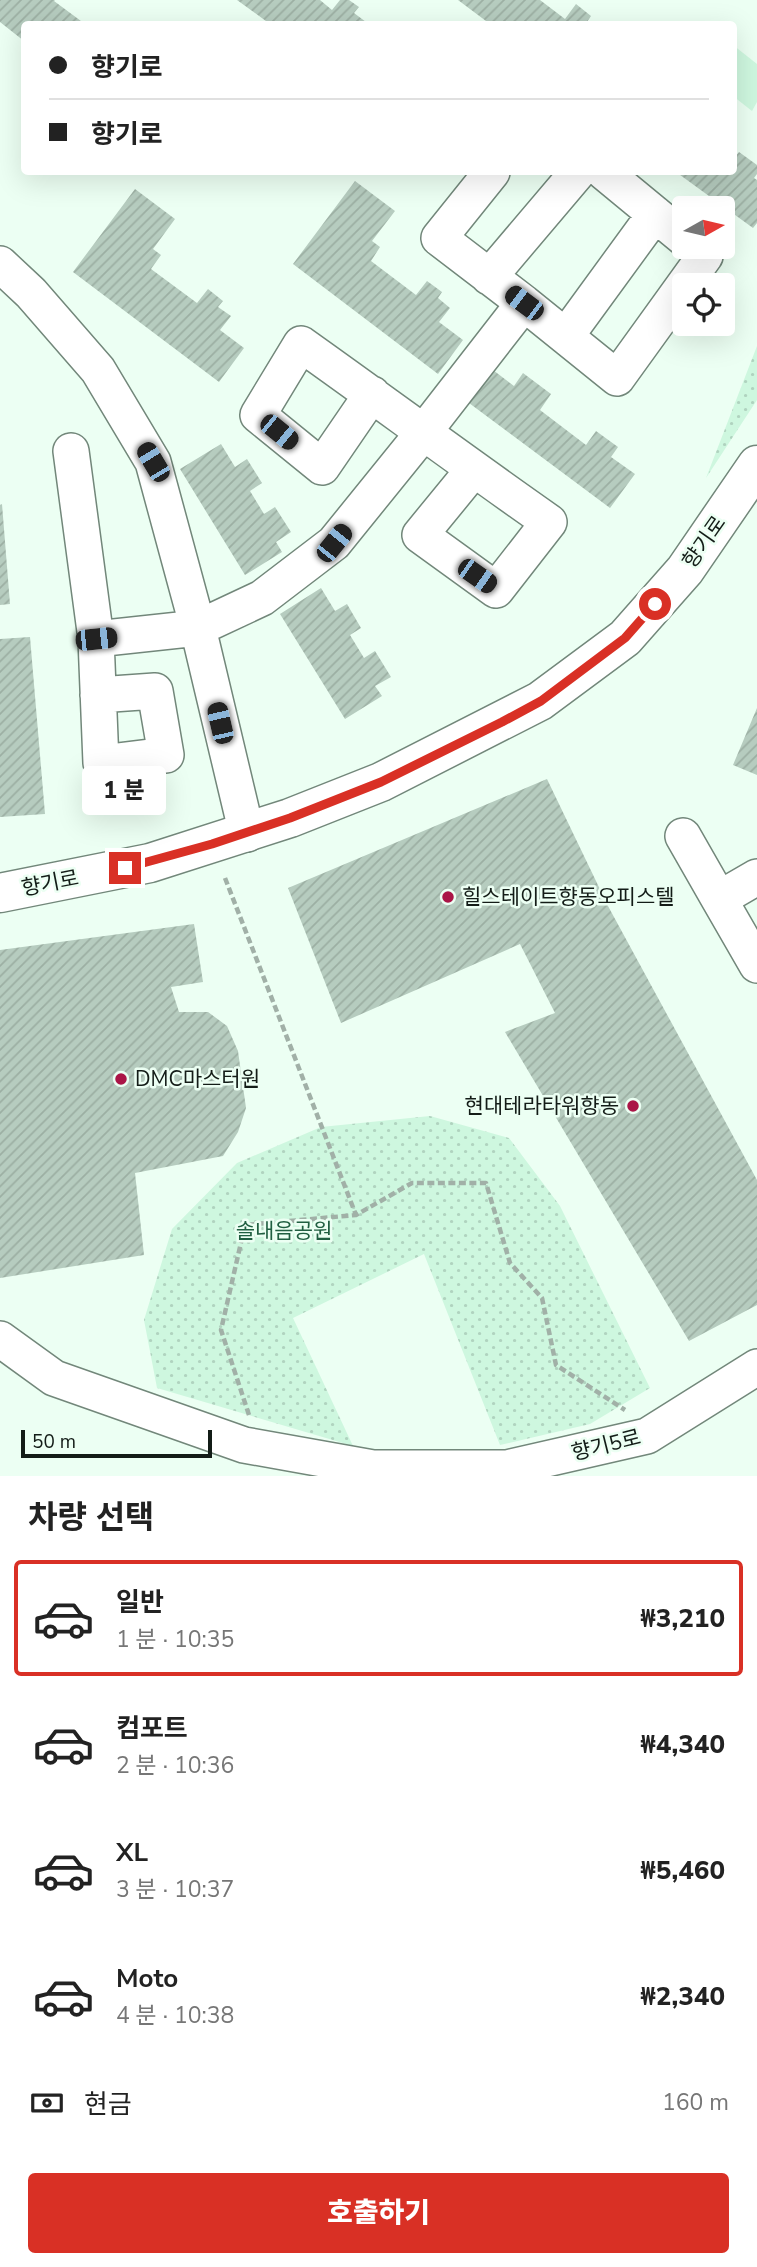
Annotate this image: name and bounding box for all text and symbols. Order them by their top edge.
text: 향기로 [91,50,163,85]
text: 향기로 [91,117,163,152]
north arrow [672,196,735,259]
map controls [672,196,735,336]
button: locate [672,273,735,336]
car [501,282,548,324]
car [257,411,302,453]
car [134,439,173,485]
street label: 향기로 [676,510,732,574]
car [313,520,356,566]
car [454,555,501,597]
route start [639,588,671,620]
car [75,626,118,652]
car [206,700,235,746]
callout: 1 분 [83,766,167,816]
text: 1 분 [103,775,145,806]
route end [109,852,141,884]
street label: 향기로 [19,864,81,902]
place label: 힐스테이트향동오피스텔 [462,883,675,911]
marker: 힐스테이트향동오피스텔 [440,889,456,905]
place label: DMC마스터원 [135,1065,260,1093]
marker: DMC마스터원 [113,1071,129,1087]
place label: 현대테라타워향동 [464,1092,619,1120]
marker: 현대테라타워향동 [625,1098,641,1114]
park label: 솔내음공원 [236,1217,332,1245]
street label: 향기5로 [568,1423,644,1467]
scale bar [21,1427,212,1459]
text: 50 m [32,1429,76,1455]
text: 차량 선택 [28,1496,154,1539]
text: 일반 [116,1585,164,1620]
icon: car [32,1587,95,1650]
text: ₩3,210 [640,1601,725,1636]
text: 1 분 · 10:35 [116,1624,234,1655]
text: 컴포트 [116,1711,188,1746]
icon: car [32,1713,95,1776]
text: ₩4,340 [640,1727,725,1762]
text: 2 분 · 10:36 [116,1750,234,1781]
text: XL [116,1835,148,1870]
icon: car [32,1839,95,1902]
text: ₩5,460 [640,1853,725,1888]
text: 3 분 · 10:37 [116,1874,234,1905]
text: Moto [116,1961,178,1996]
icon: car [32,1965,95,2028]
text: ₩2,340 [640,1979,725,2014]
text: 4 분 · 10:38 [116,2000,234,2031]
icon: cash [28,2084,66,2122]
text: 현금 [84,2087,132,2122]
text: 160 m [662,2087,729,2118]
button: 호출하기 [28,2173,729,2253]

